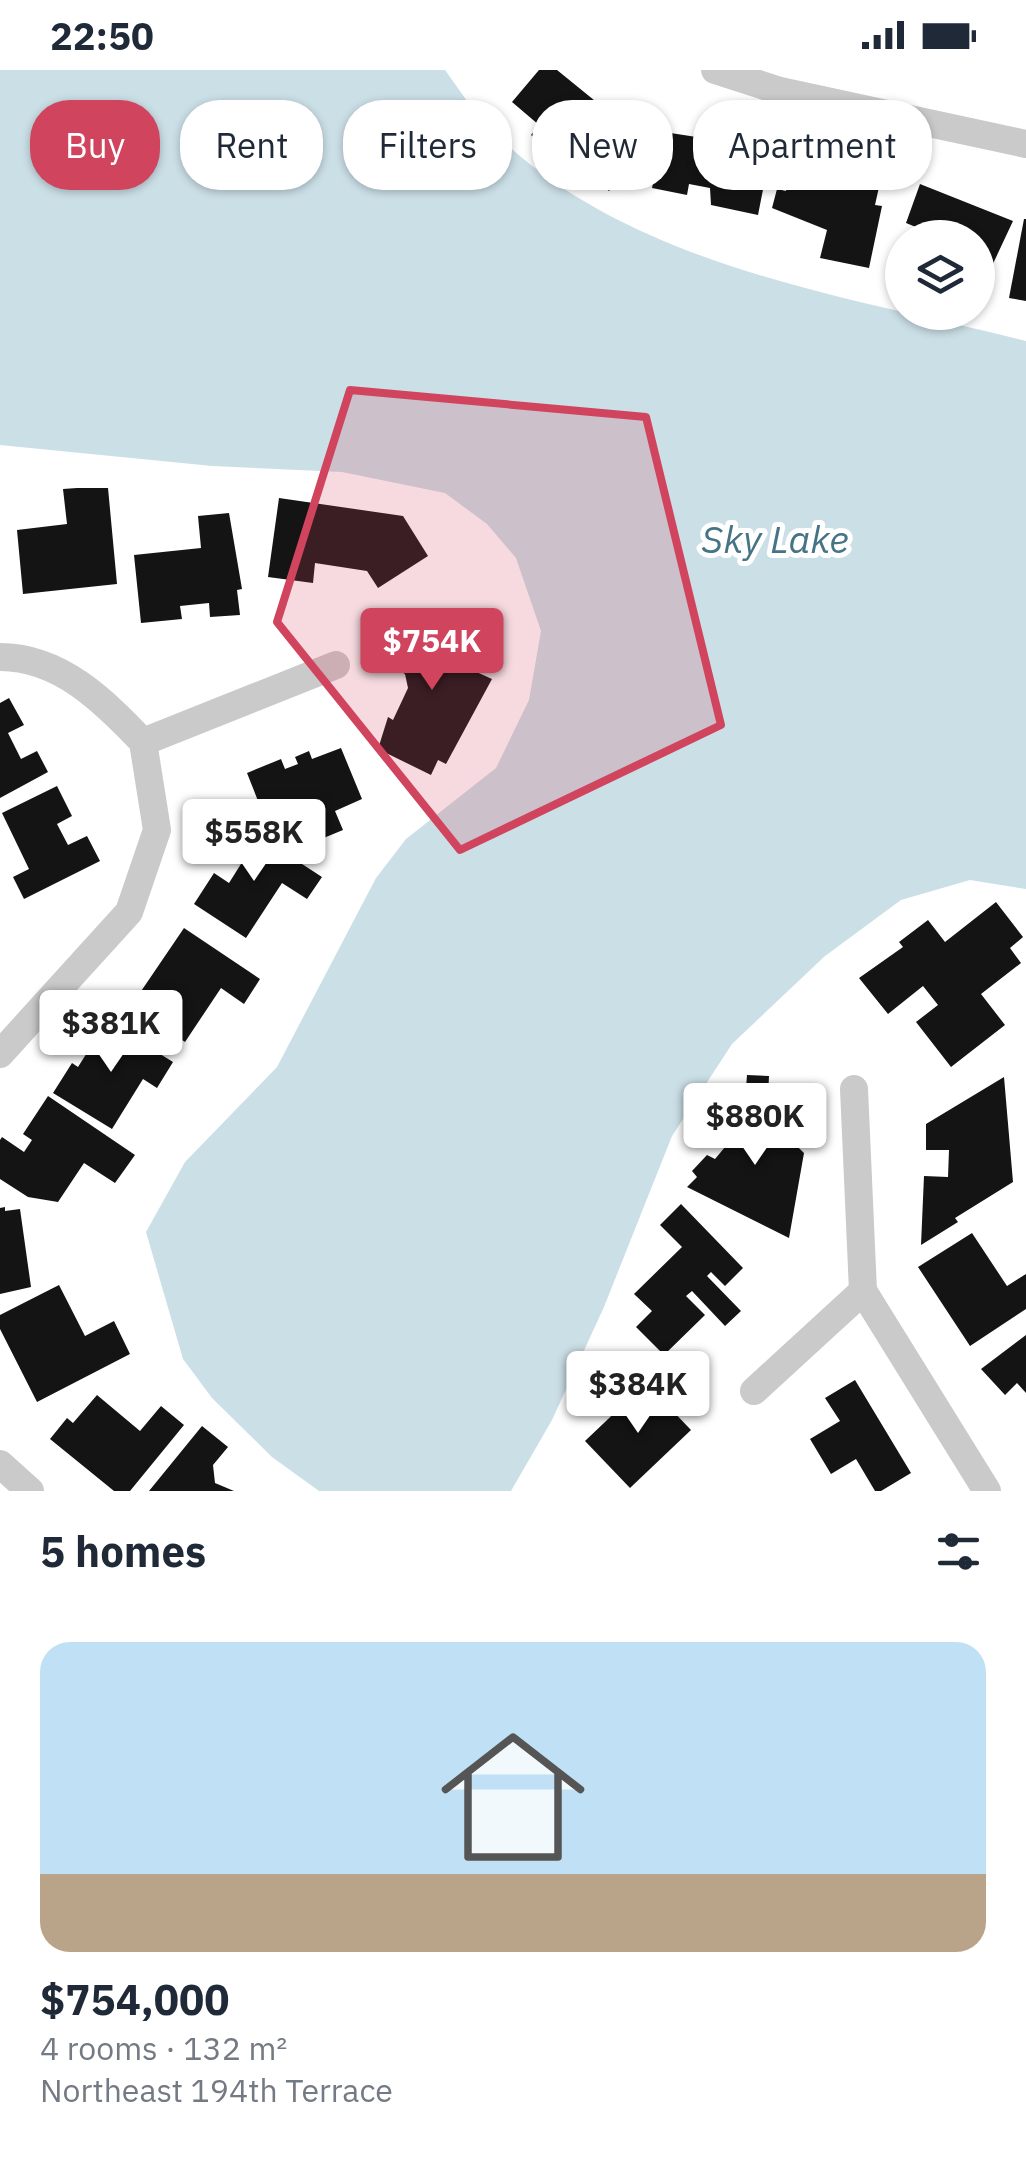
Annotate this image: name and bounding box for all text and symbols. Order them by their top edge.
text: 22:50 [50,11,154,60]
chip: Buy [30,100,160,190]
chip: Rent [180,100,323,190]
chip: Filters [343,100,512,190]
chip: New [532,100,673,190]
chip: Apartment [693,100,932,190]
map controls [885,220,995,330]
button: layers [885,220,995,330]
water label: Sky Lake [701,514,849,563]
pin: $754K [362,608,502,693]
text: $754K [382,619,482,661]
pin: $558K [184,799,324,884]
text: $558K [204,810,304,852]
pin: $381K [41,990,181,1075]
text: $381K [61,1001,161,1043]
pin: $880K [685,1083,825,1168]
text: $880K [705,1094,805,1136]
pin: $384K [568,1351,708,1436]
text: $384K [588,1362,688,1404]
text: 5 homes [40,1524,206,1579]
icon: filters [931,1524,986,1579]
icon: home [423,1707,603,1887]
text: $754,000 [40,1972,229,2027]
text: 4 rooms · 132 m² [40,2027,287,2069]
text: Northeast 194th Terrace [40,2069,393,2111]

